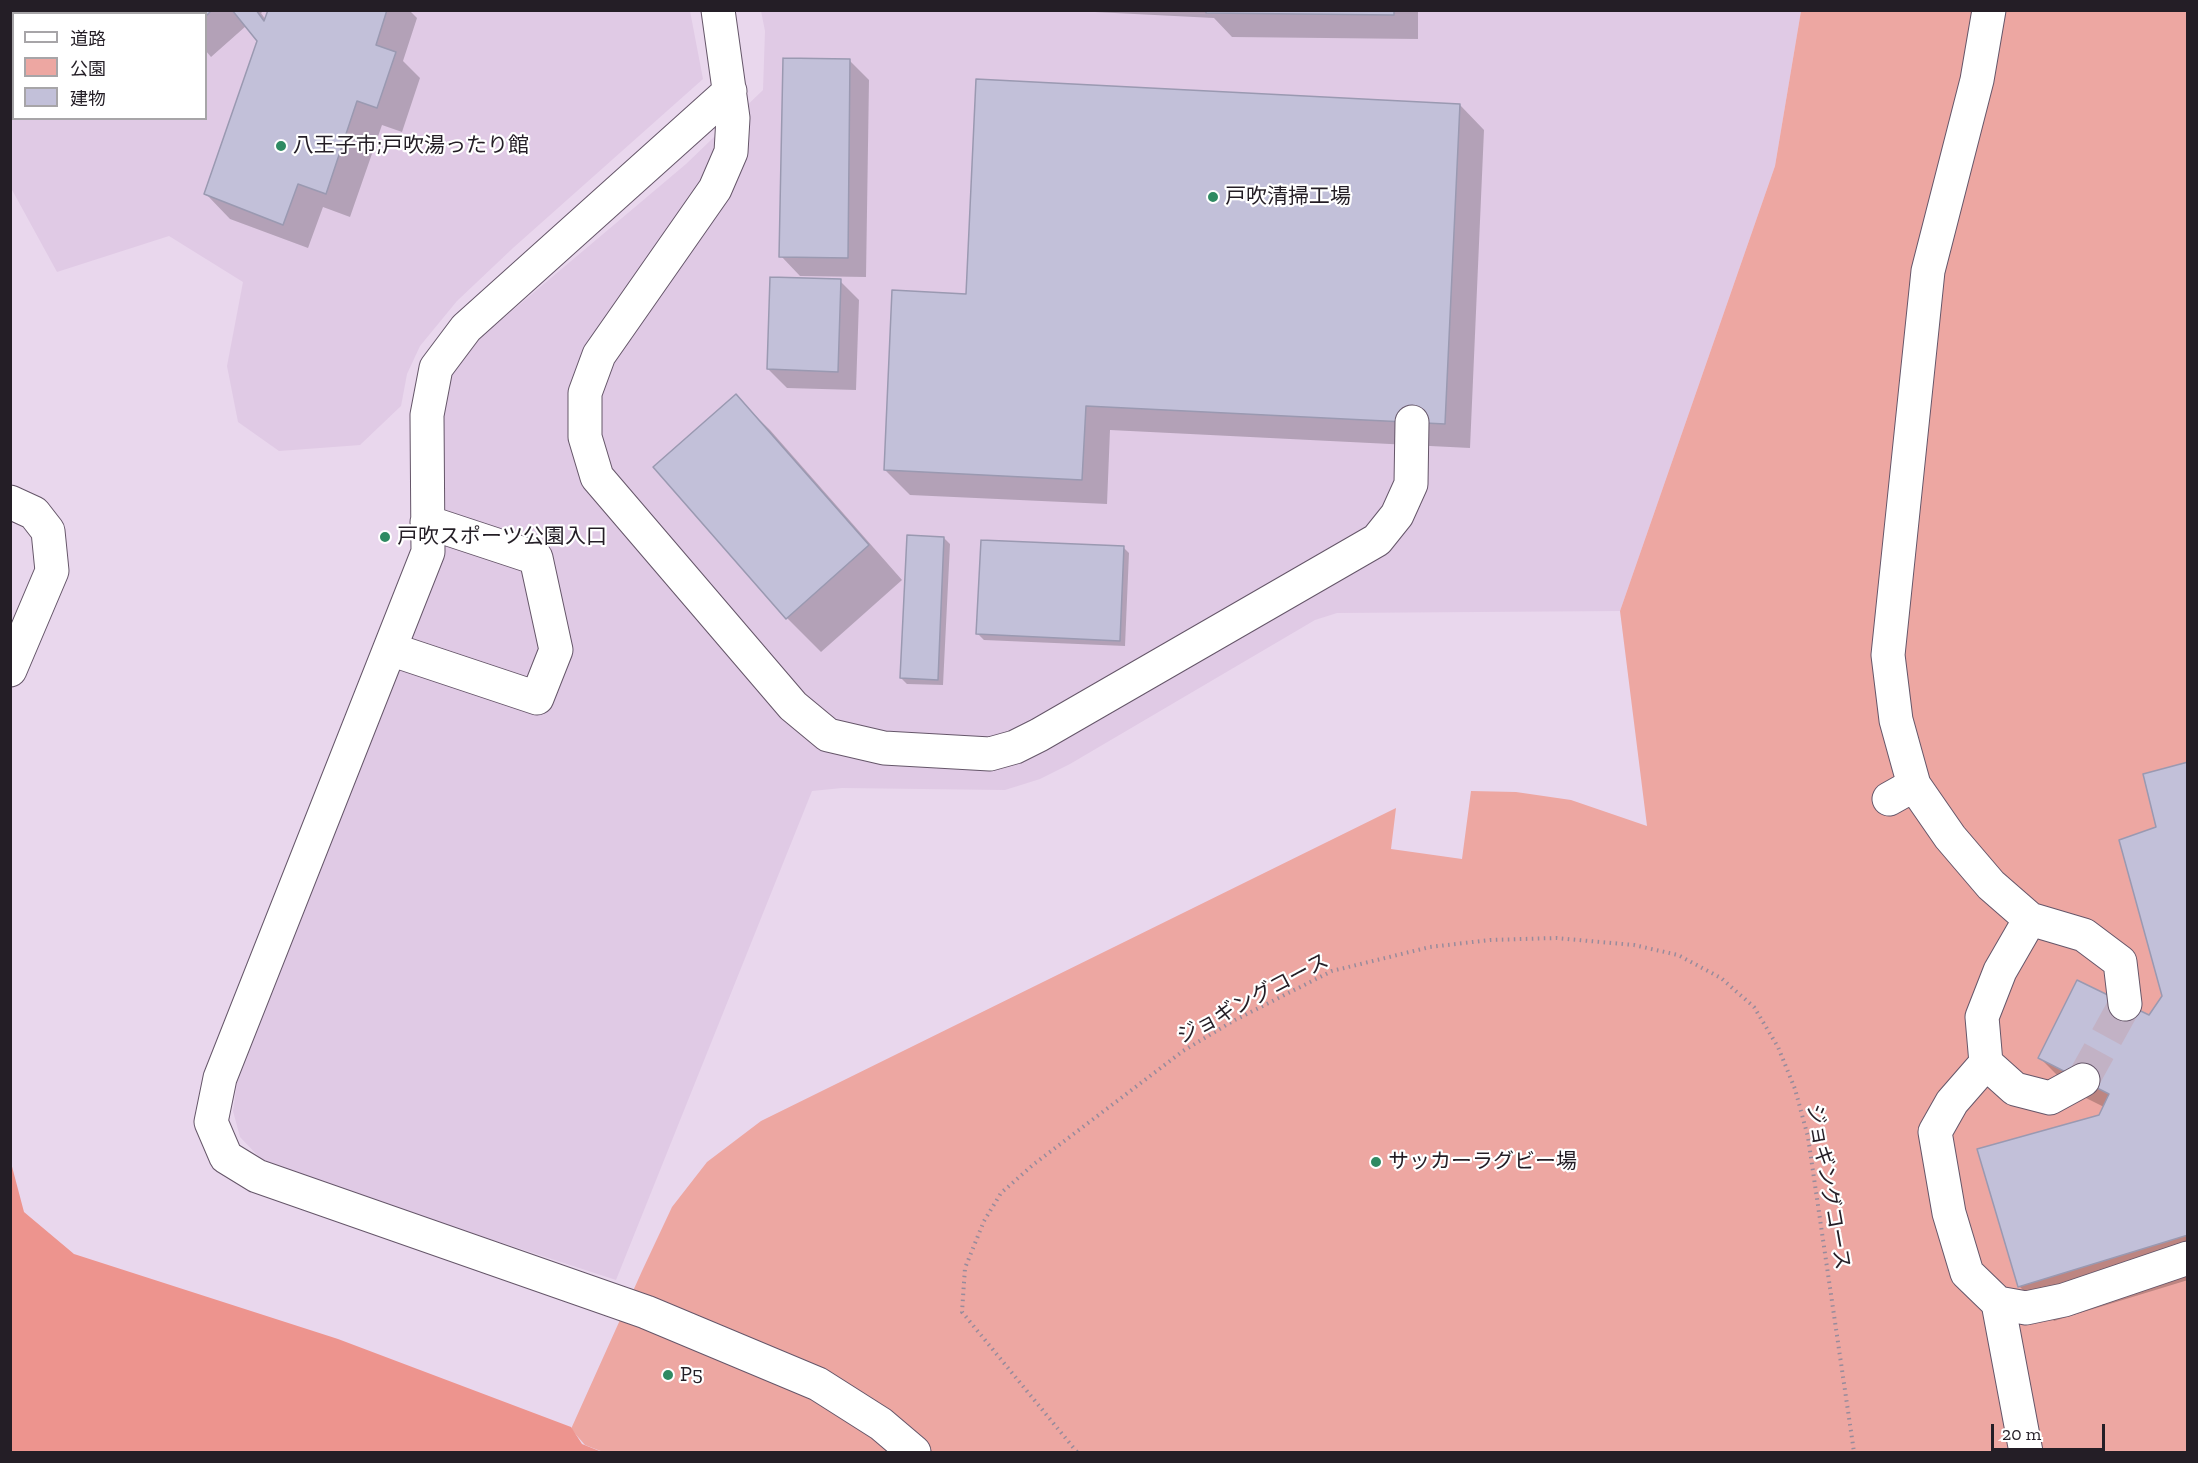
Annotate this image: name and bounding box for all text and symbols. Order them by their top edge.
legend [12,12,207,120]
text: 道路 [70,28,106,50]
text: 公園 [70,58,106,80]
text: 建物 [70,88,106,110]
place label: 八王子市;戸吹湯ったり館 [293,133,529,159]
marker: 八王子市;戸吹湯ったり館 [274,139,288,153]
place label: 戸吹清掃工場 [1225,184,1351,210]
marker: 戸吹清掃工場 [1206,190,1220,204]
place label: 戸吹スポーツ公園入口 [397,524,607,550]
marker: 戸吹スポーツ公園入口 [378,530,392,544]
street label: ジョギングコース [1173,948,1333,1050]
street label: ジョギングコース [1801,1102,1855,1272]
place label: サッカーラグビー場 [1388,1149,1577,1175]
marker: サッカーラグビー場 [1369,1155,1383,1169]
place label: P5 [680,1362,703,1388]
marker: P5 [661,1368,675,1382]
scale bar [1994,1412,2108,1450]
text: 20 m [2002,1423,2041,1445]

